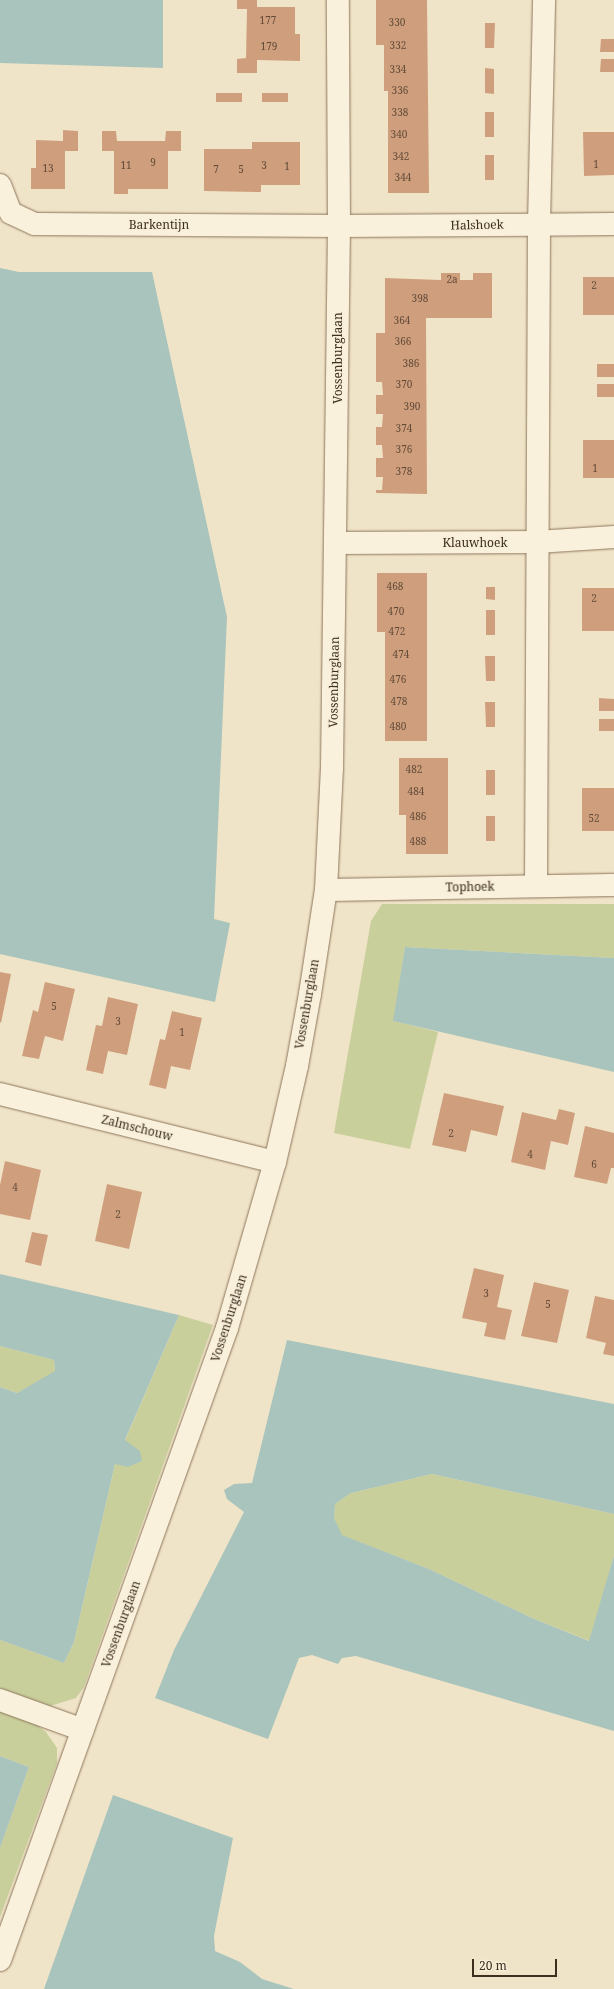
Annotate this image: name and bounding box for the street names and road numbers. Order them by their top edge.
street label: Halshoek [450,217,504,233]
street label: Barkentijn [129,218,189,232]
street label: Vossenburglaan [331,312,345,404]
street label: Klauwhoek [443,536,507,550]
street label: Vossenburglaan [326,636,342,728]
street label: Tophoek [445,879,495,895]
street label: Vossenburglaan [292,958,322,1050]
street label: Zalmschouw [100,1112,174,1144]
street label: Vossenburglaan [208,1272,250,1364]
street label: Vossenburglaan [99,1579,143,1669]

